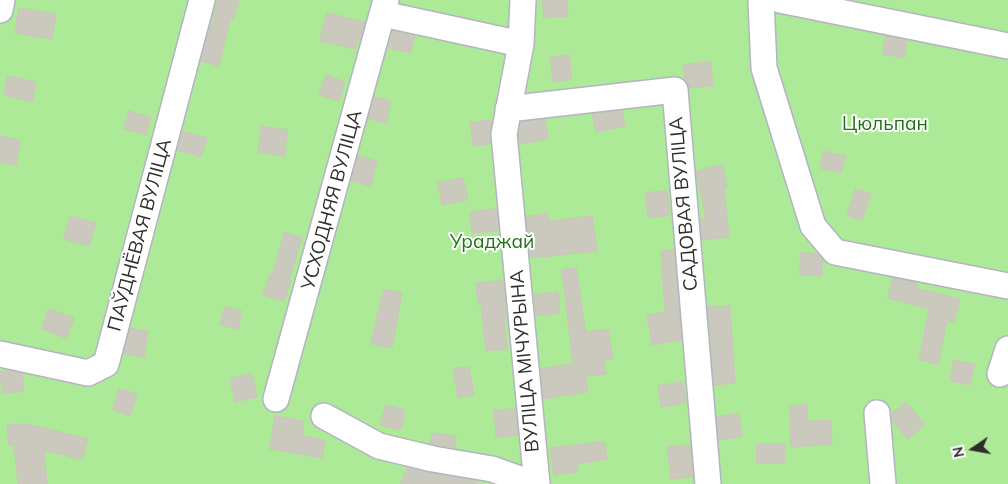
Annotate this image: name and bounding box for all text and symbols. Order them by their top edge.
street label: УСХОДНЯЯ ВУЛІЦА [297,108,367,292]
park label: Цюльпан [842,113,928,135]
street label: САДОВАЯ ВУЛІЦА [665,116,703,292]
street label: ПАЎДНЁВАЯ ВУЛІЦА [103,136,177,334]
park label: Ураджай [450,231,534,253]
street label: ВУЛІЦА МІЧУРЫНА [506,269,544,453]
north arrow [948,424,998,474]
text: N [948,445,968,459]

